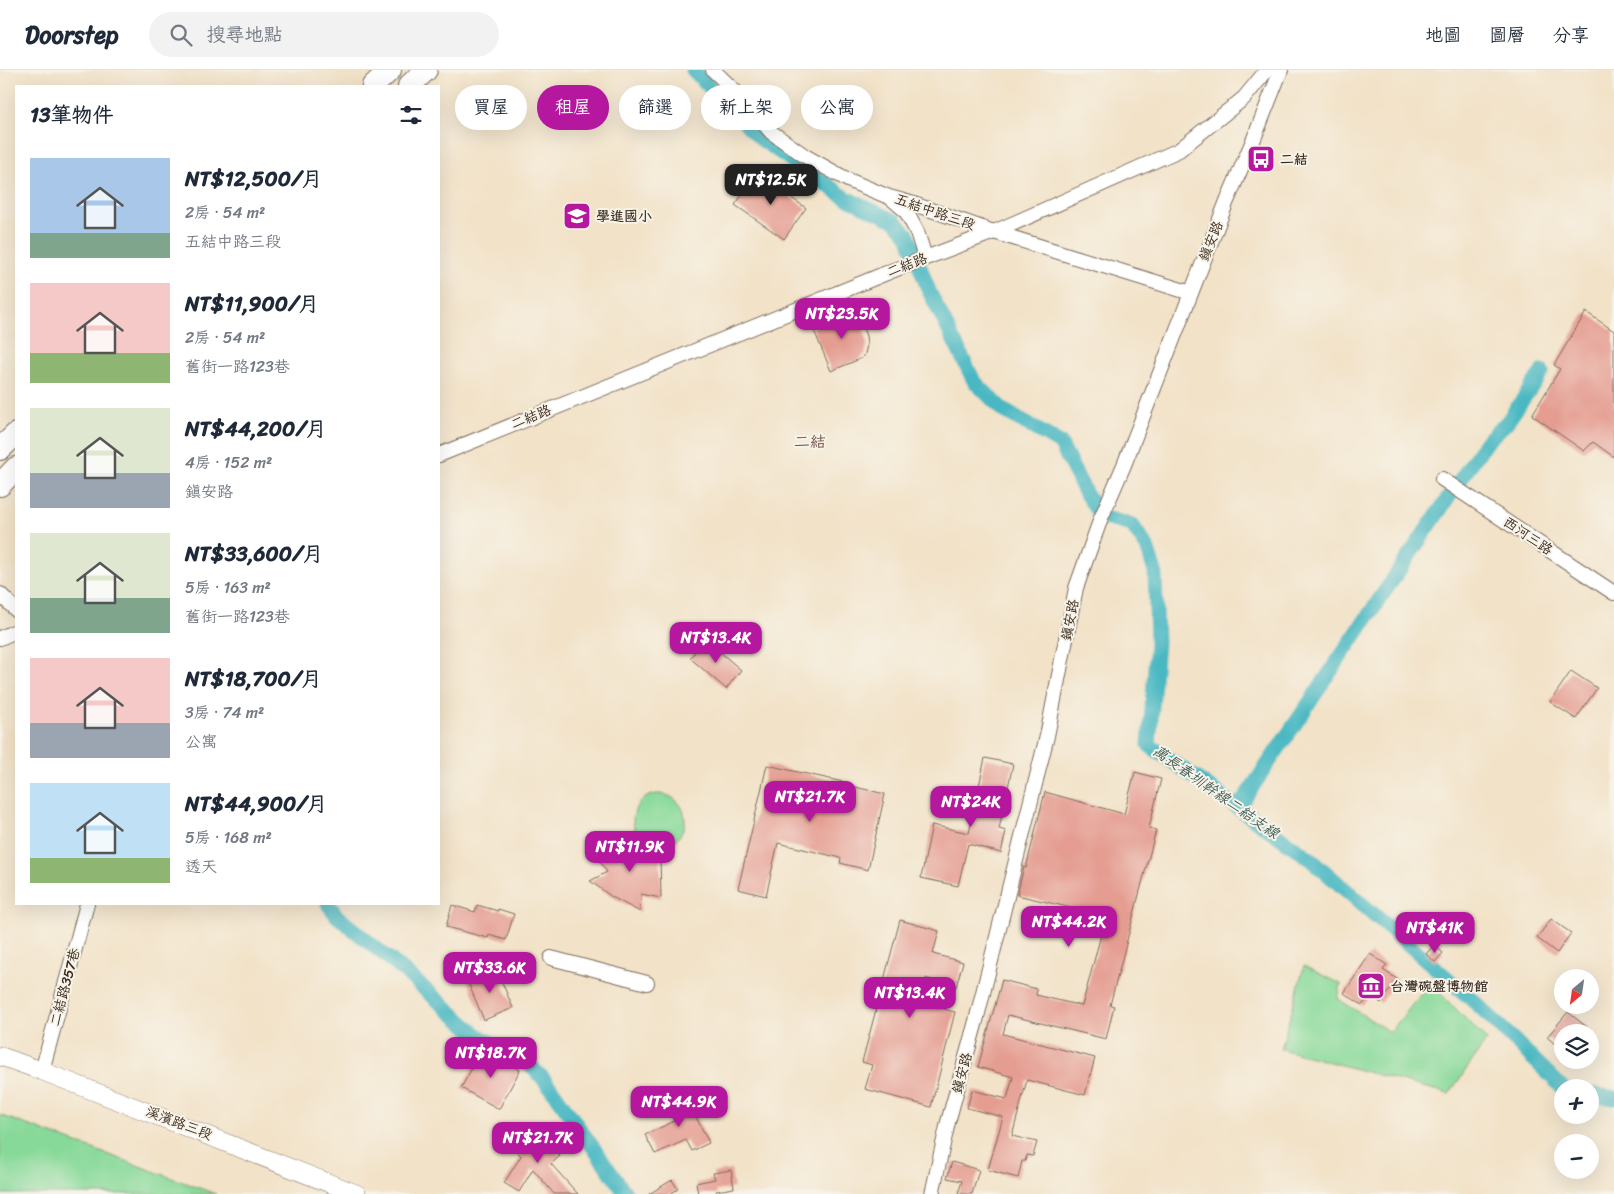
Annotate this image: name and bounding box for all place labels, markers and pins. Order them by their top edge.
bus stop icon: 二結 [1246,144,1276,174]
place label: 二結 [1280,147,1308,172]
pin: NT$12.5K [719,164,823,206]
school or university icon: 學進國小 [562,201,592,231]
place label: 學進國小 [596,204,652,229]
pin: NT$23.5K [790,298,894,340]
pin: NT$13.4K [664,622,768,664]
pin: NT$21.7K [758,780,862,823]
pin: NT$24K [930,786,1012,828]
pin: NT$11.9K [578,830,682,873]
pin: NT$44.2K [1017,906,1121,948]
pin: NT$41K [1394,912,1476,954]
pin: NT$33.6K [438,952,542,994]
museum icon: 台灣碗盤博物館 [1356,971,1386,1001]
place label: 台灣碗盤博物館 [1390,974,1488,999]
pin: NT$13.4K [858,976,962,1019]
pin: NT$18.7K [439,1036,543,1079]
pin: NT$44.9K [627,1086,731,1128]
pin: NT$21.7K [486,1122,590,1164]

